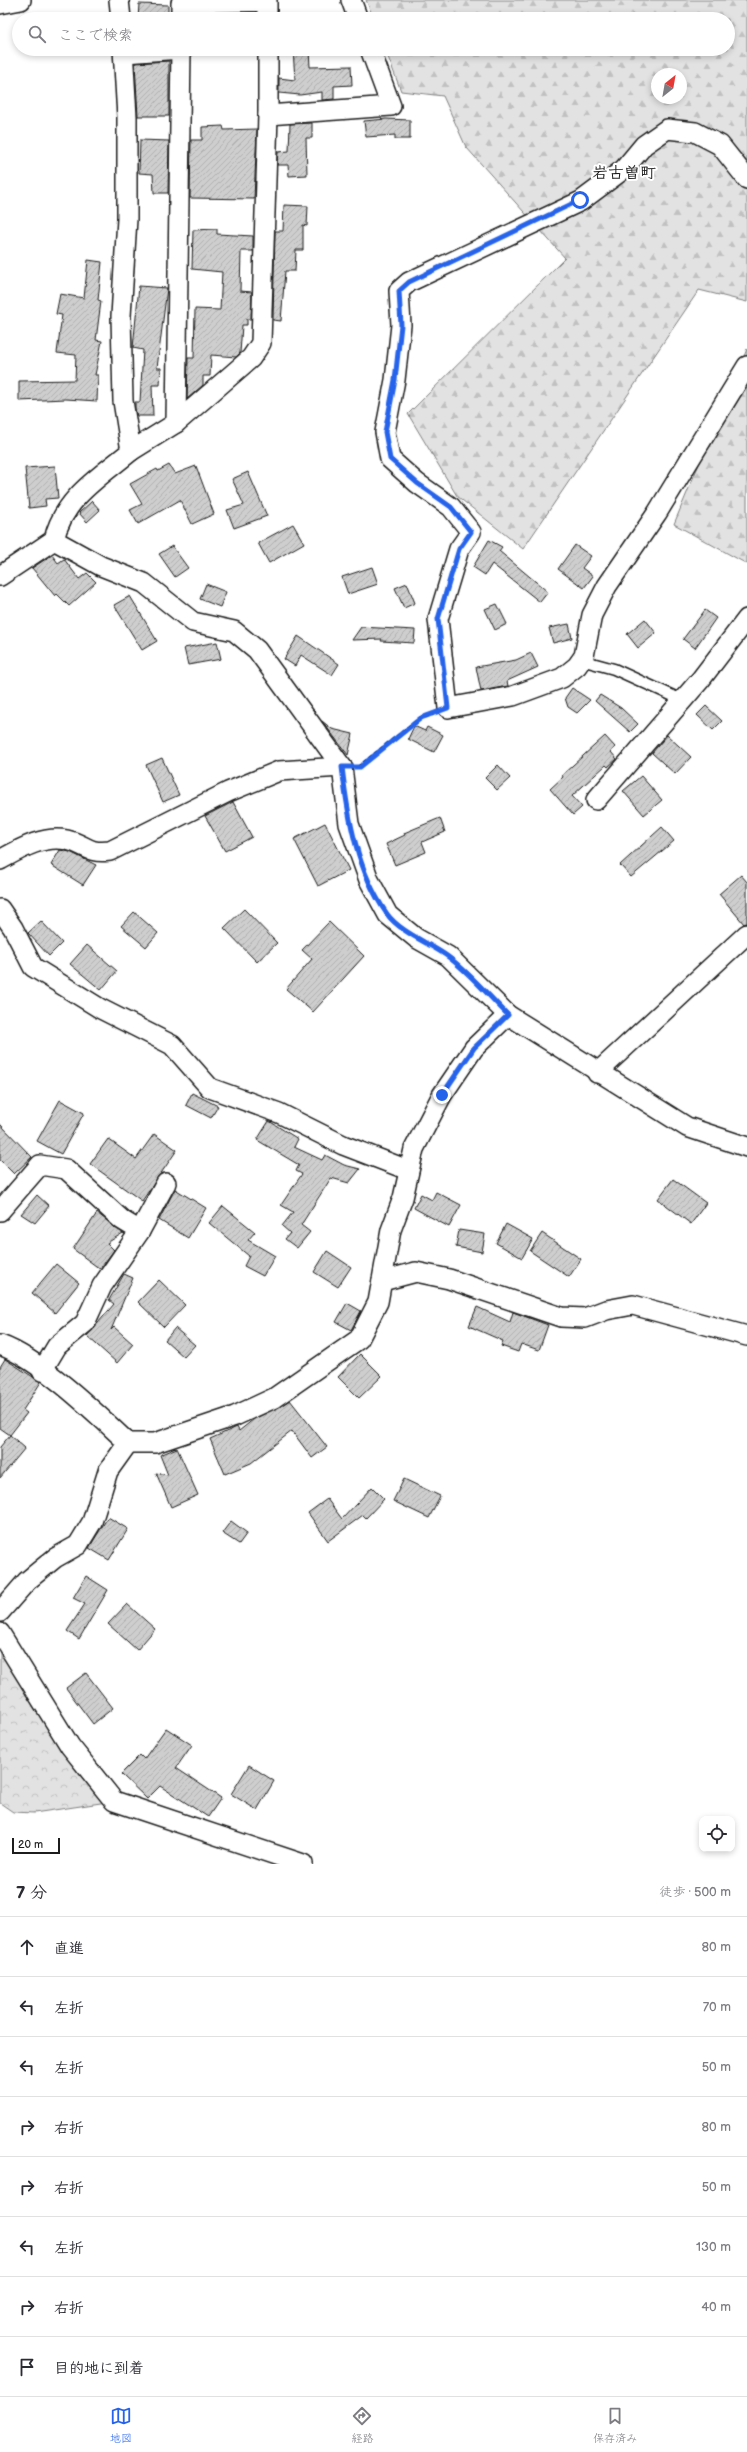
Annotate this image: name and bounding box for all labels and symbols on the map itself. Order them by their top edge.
north arrow [651,68,687,104]
district label: 岩古曽町 [592,164,656,183]
route start [571,191,589,209]
route end [433,1086,451,1104]
scale bar [12,1836,60,1855]

